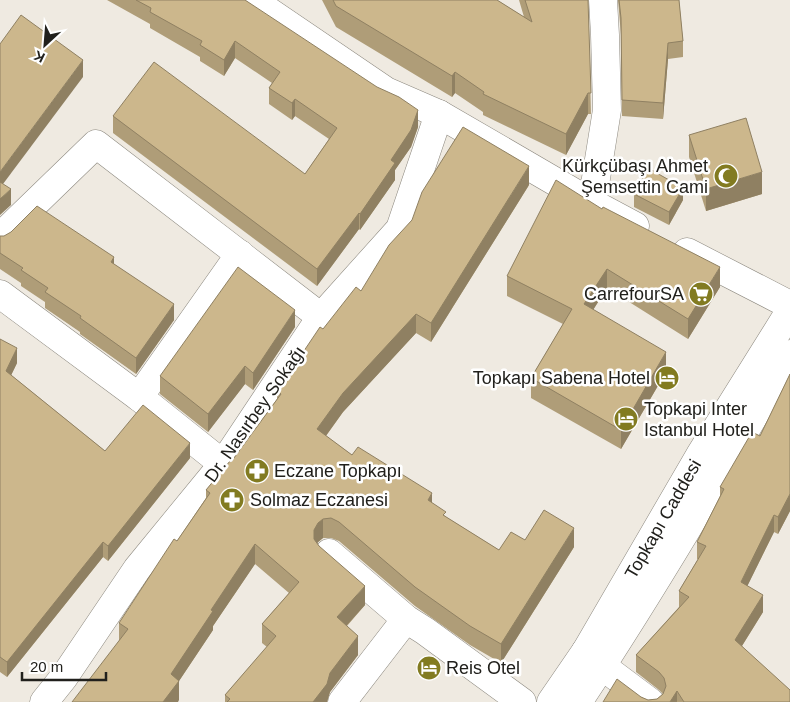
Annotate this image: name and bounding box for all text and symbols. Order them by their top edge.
north arrow [20,20,70,70]
text: K [31,47,47,66]
place label: Kürkçübaşı Ahmet Şemsettin Cami [562,156,708,197]
mosque icon: Kürkçübaşı Ahmet Şemsettin Cami [713,163,739,189]
supermarket icon: CarrefourSA [688,281,714,307]
place label: CarrefourSA [584,284,684,304]
street label: Dr. Nasırbey Sokağı [201,342,309,486]
hotel icon: Topkapı Sabena Hotel [654,365,680,391]
place label: Topkapı Sabena Hotel [473,368,650,388]
place label: Topkapi Inter Istanbul Hotel [644,399,754,440]
hotel icon: Topkapi Inter Istanbul Hotel [613,406,639,432]
street label: Topkapı Caddesi [621,456,705,582]
pharmacy icon: Eczane Topkapı [244,458,270,484]
place label: Eczane Topkapı [274,461,402,481]
pharmacy icon: Solmaz Eczanesi [219,487,245,513]
place label: Solmaz Eczanesi [250,490,388,510]
scale bar [22,650,106,682]
hotel icon: Reis Otel [416,655,442,681]
text: 20 m [30,658,63,675]
place label: Reis Otel [446,658,520,678]

